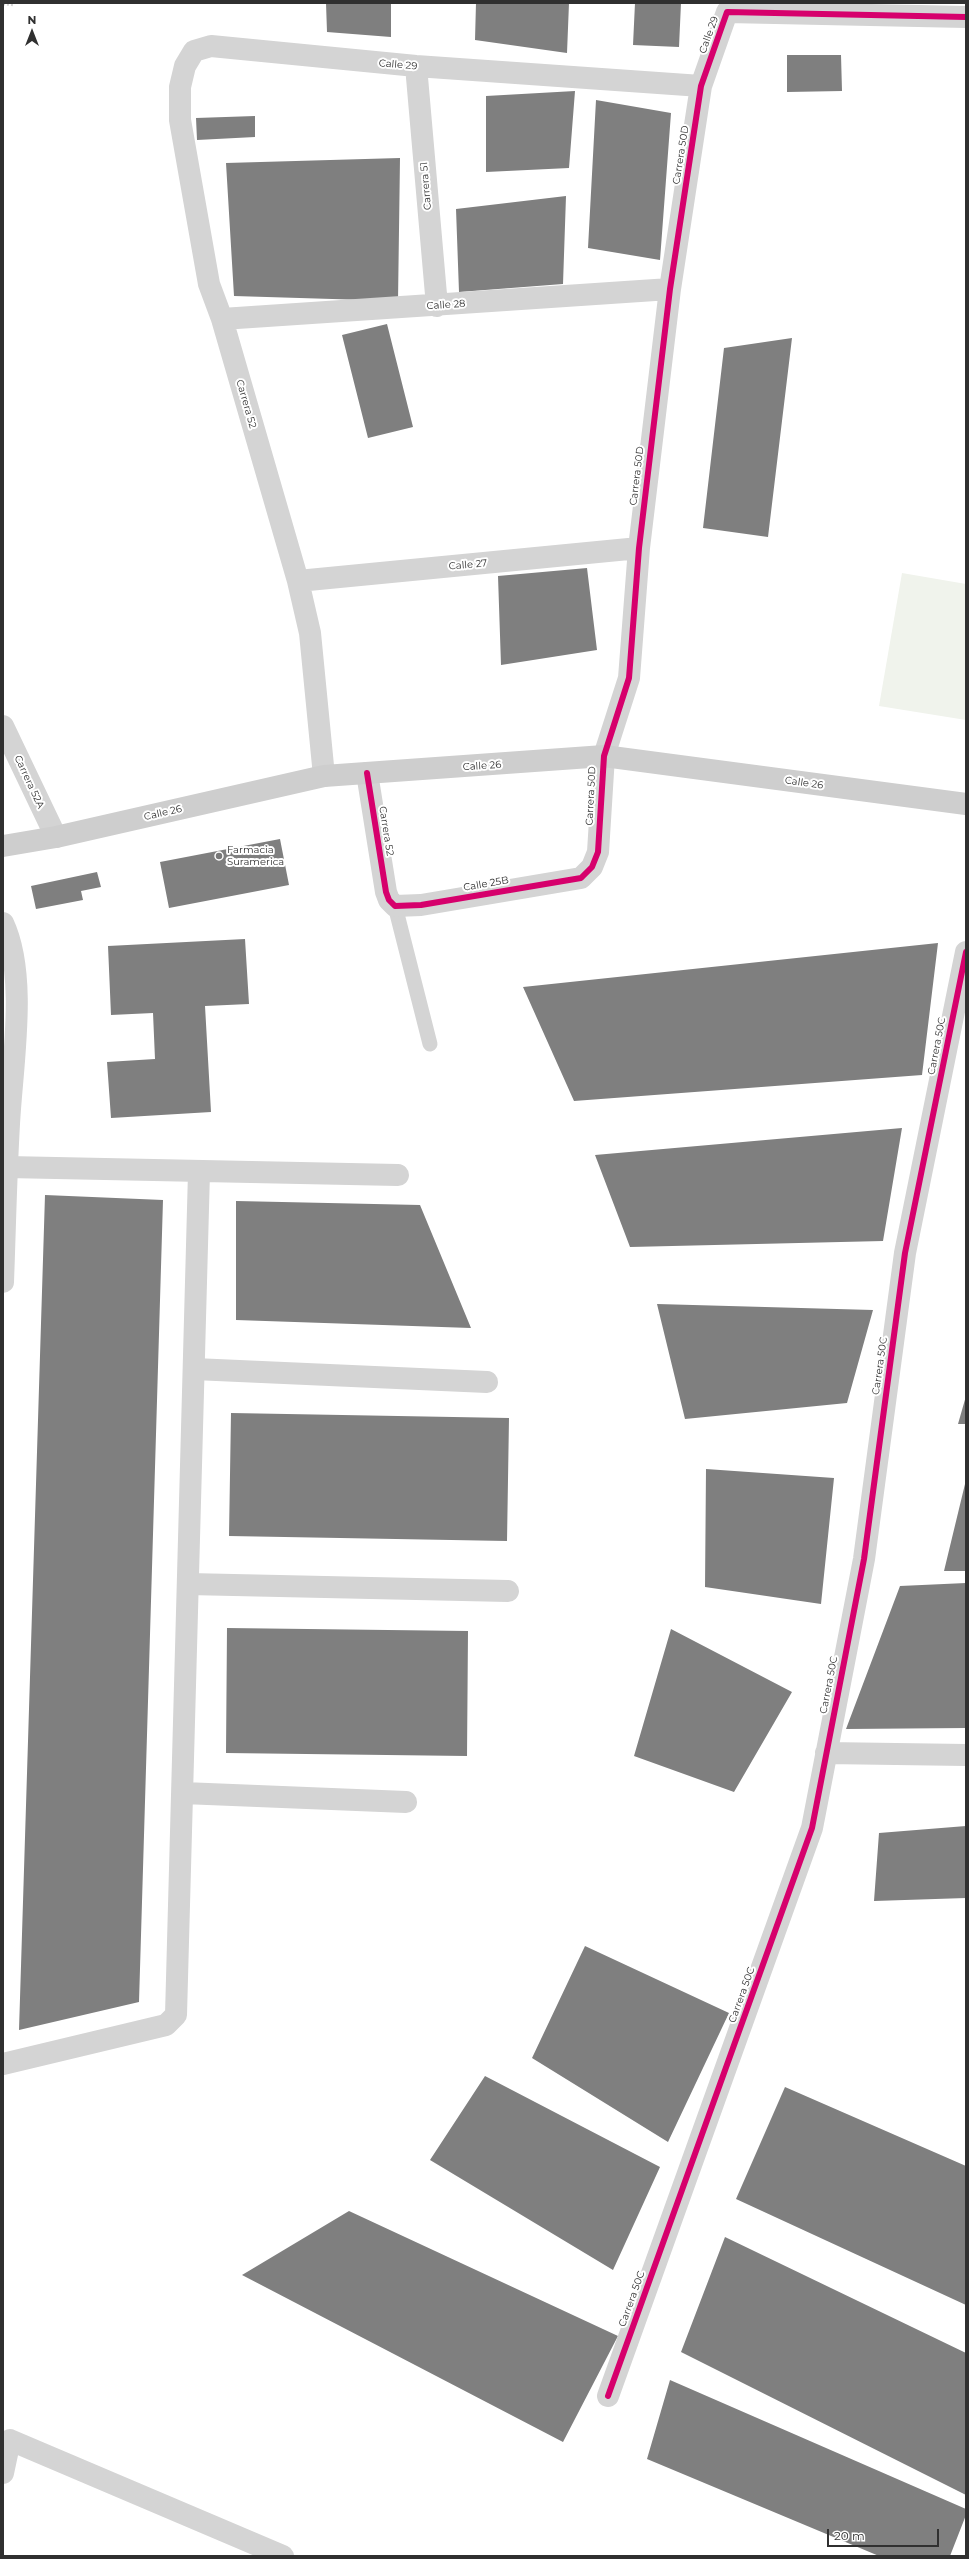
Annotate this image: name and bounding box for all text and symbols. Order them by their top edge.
north arrow [12,12,52,52]
text: N [28,13,36,27]
street label: Calle 29 [697,15,721,55]
street label: Calle 29 [378,57,418,73]
street label: Carrera 50D [670,125,692,185]
street label: Carrera 51 [418,161,434,211]
street label: Calle 28 [426,298,466,312]
street label: Carrera 52 [233,378,259,430]
street label: Carrera 50D [627,446,647,506]
street label: Calle 27 [448,557,488,573]
street label: Carrera 52A [11,753,47,811]
street label: Calle 26 [462,759,502,773]
street label: Carrera 50D [583,766,599,826]
street label: Calle 26 [784,774,824,792]
street label: Calle 26 [143,803,183,823]
street label: Carrera 52 [376,805,396,857]
place label: Farmacia Suramerica [227,844,284,868]
marker: Farmacia Suramerica [214,851,224,861]
street label: Calle 25B [462,874,510,894]
street label: Carrera 50C [926,1016,948,1076]
street label: Carrera 50C [870,1336,890,1396]
street label: Carrera 50C [818,1655,840,1715]
street label: Carrera 50C [726,1966,758,2024]
street label: Carrera 50C [616,2270,648,2328]
scale bar [829,2521,941,2547]
text: 20 m [834,2528,865,2543]

